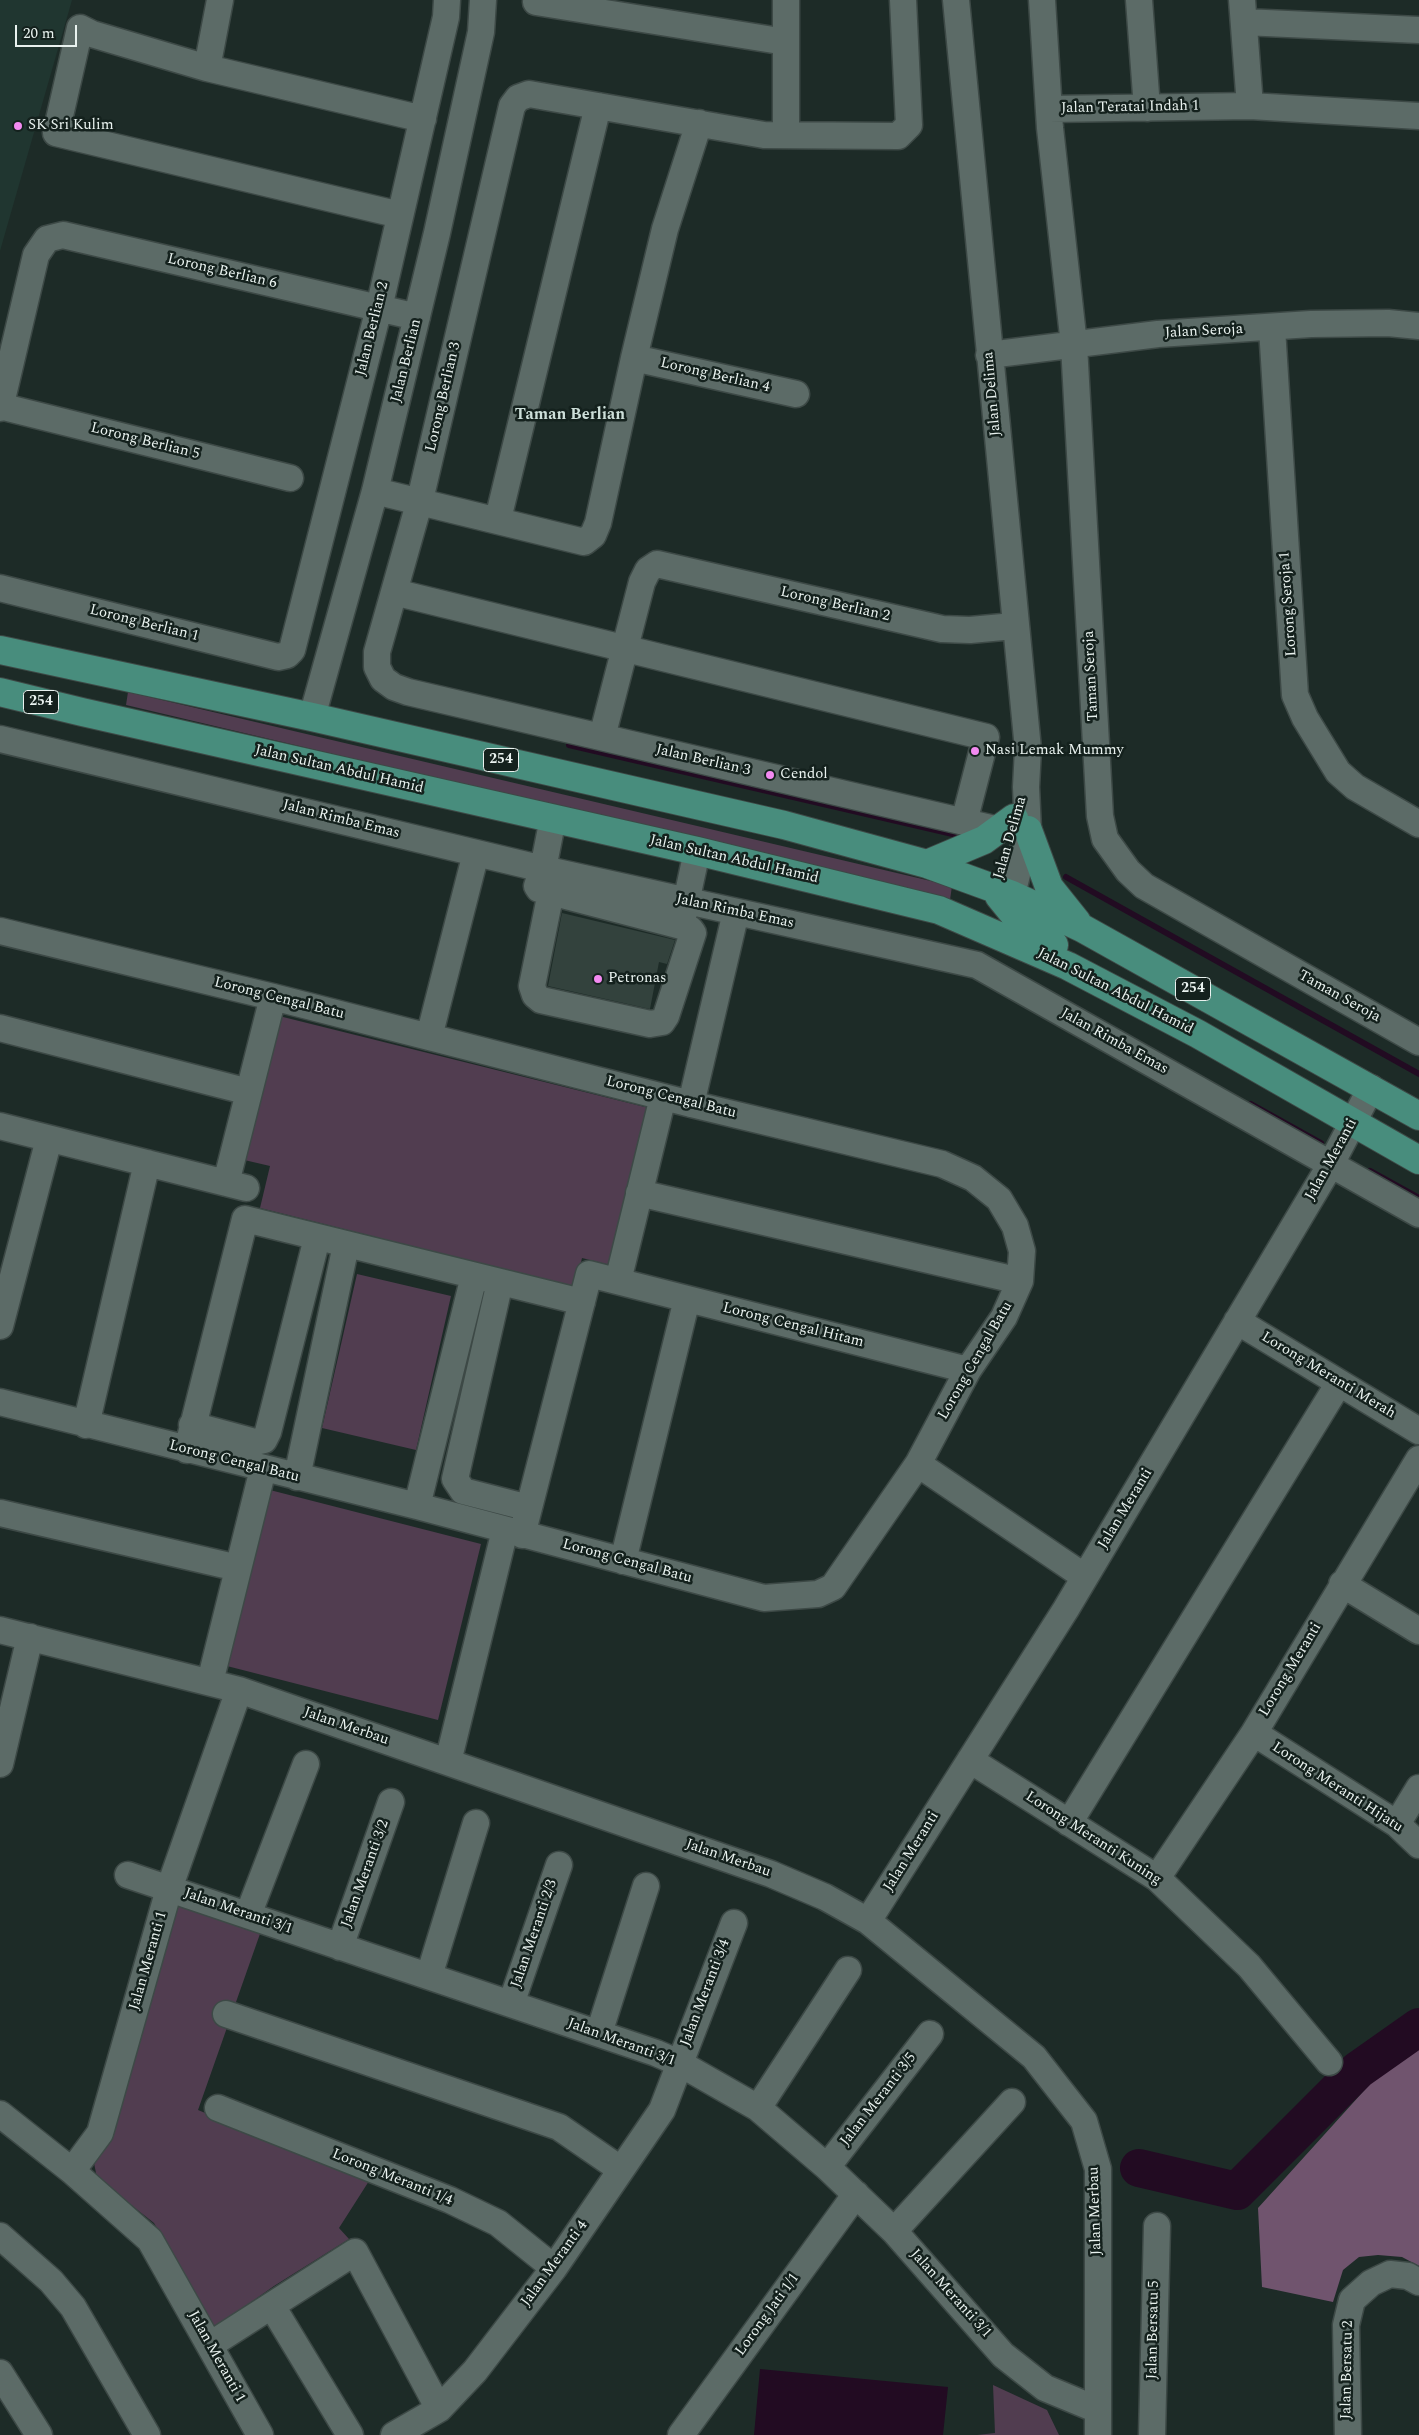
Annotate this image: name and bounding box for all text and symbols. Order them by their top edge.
scale bar [18,15,80,47]
text: 20 m [23,22,55,45]
street label: Jalan Teratai Indah 1 [1061,98,1199,118]
place label: SK Sri Kulim [28,117,114,135]
marker: SK Sri Kulim [12,120,24,132]
street label: Lorong Berlian 6 [165,251,279,293]
street label: Jalan Berlian 2 [353,280,393,378]
street label: Jalan Berlian [388,317,426,405]
street label: Jalan Seroja [1164,321,1244,343]
street label: Lorong Berlian 3 [423,340,465,454]
street label: Jalan Delima [980,351,1006,437]
street label: Lorong Berlian 4 [658,355,772,397]
district label: Taman Berlian [515,406,625,426]
street label: Lorong Berlian 5 [89,420,201,464]
street label: Lorong Seroja 1 [1276,551,1302,657]
street label: Lorong Berlian 2 [778,584,892,626]
street label: Lorong Berlian 1 [88,602,200,646]
street label: Taman Seroja [1081,630,1103,722]
road number: 254 [23,690,58,714]
street label: Jalan Berlian 3 [654,741,752,781]
street label: Jalan Sultan Abdul Hamid [253,742,425,798]
place label: Nasi Lemak Mummy [985,742,1124,760]
marker: Nasi Lemak Mummy [969,745,981,757]
road number: 254 [484,748,518,772]
place label: Cendol [780,766,828,784]
marker: Cendol [764,769,776,781]
street label: Jalan Delima [991,795,1031,881]
street label: Jalan Rimba Emas [280,797,402,843]
street label: Jalan Sultan Abdul Hamid [648,832,820,888]
street label: Jalan Rimba Emas [674,891,796,933]
street label: Jalan Sultan Abdul Hamid [1034,945,1196,1039]
street label: Taman Seroja [1295,967,1383,1027]
place label: Petronas [608,970,667,988]
marker: Petronas [592,973,604,985]
street label: Lorong Cengal Batu [212,974,346,1024]
road number: 254 [1176,978,1210,1001]
street label: Jalan Rimba Emas [1057,1005,1171,1079]
street label: Lorong Cengal Batu [604,1073,738,1123]
street label: Jalan Meranti [1302,1116,1362,1204]
street label: Lorong Cengal Batu [935,1299,1017,1423]
street label: Lorong Cengal Hitam [721,1300,865,1352]
street label: Lorong Meranti Merah [1258,1329,1398,1423]
street label: Lorong Cengal Batu [167,1437,301,1487]
street label: Jalan Meranti [1095,1465,1157,1553]
street label: Lorong Cengal Batu [560,1536,694,1588]
street label: Lorong Meranti [1256,1620,1326,1720]
street label: Jalan Merbau [301,1704,391,1750]
street label: Lorong Meranti Hijatu [1268,1739,1406,1837]
street label: Lorong Meranti Kuning [1022,1788,1164,1890]
street label: Jalan Meranti [880,1809,944,1895]
street label: Jalan Meranti 3/2 [338,1818,394,1930]
street label: Jalan Merbau [683,1836,773,1882]
street label: Jalan Meranti 2/3 [508,1878,562,1990]
street label: Jalan Meranti 3/1 [182,1885,294,1939]
street label: Jalan Meranti 1 [126,1910,172,2012]
street label: Jalan Meranti 3/4 [677,1937,735,2049]
street label: Jalan Meranti 3/1 [565,2015,677,2071]
street label: Jalan Meranti 3/5 [837,2050,921,2150]
street label: Lorong Meranti 1/4 [329,2146,455,2210]
street label: Jalan Merbau [1085,2166,1107,2256]
street label: Jalan Meranti 4 [518,2217,592,2311]
street label: Jalan Meranti 3/1 [905,2246,995,2342]
street label: Lorong Jati 1/1 [732,2270,804,2360]
street label: Jalan Bersatu 5 [1144,2280,1164,2380]
street label: Jalan Meranti 1 [183,2308,249,2406]
street label: Jalan Bersatu 2 [1338,2320,1358,2420]

